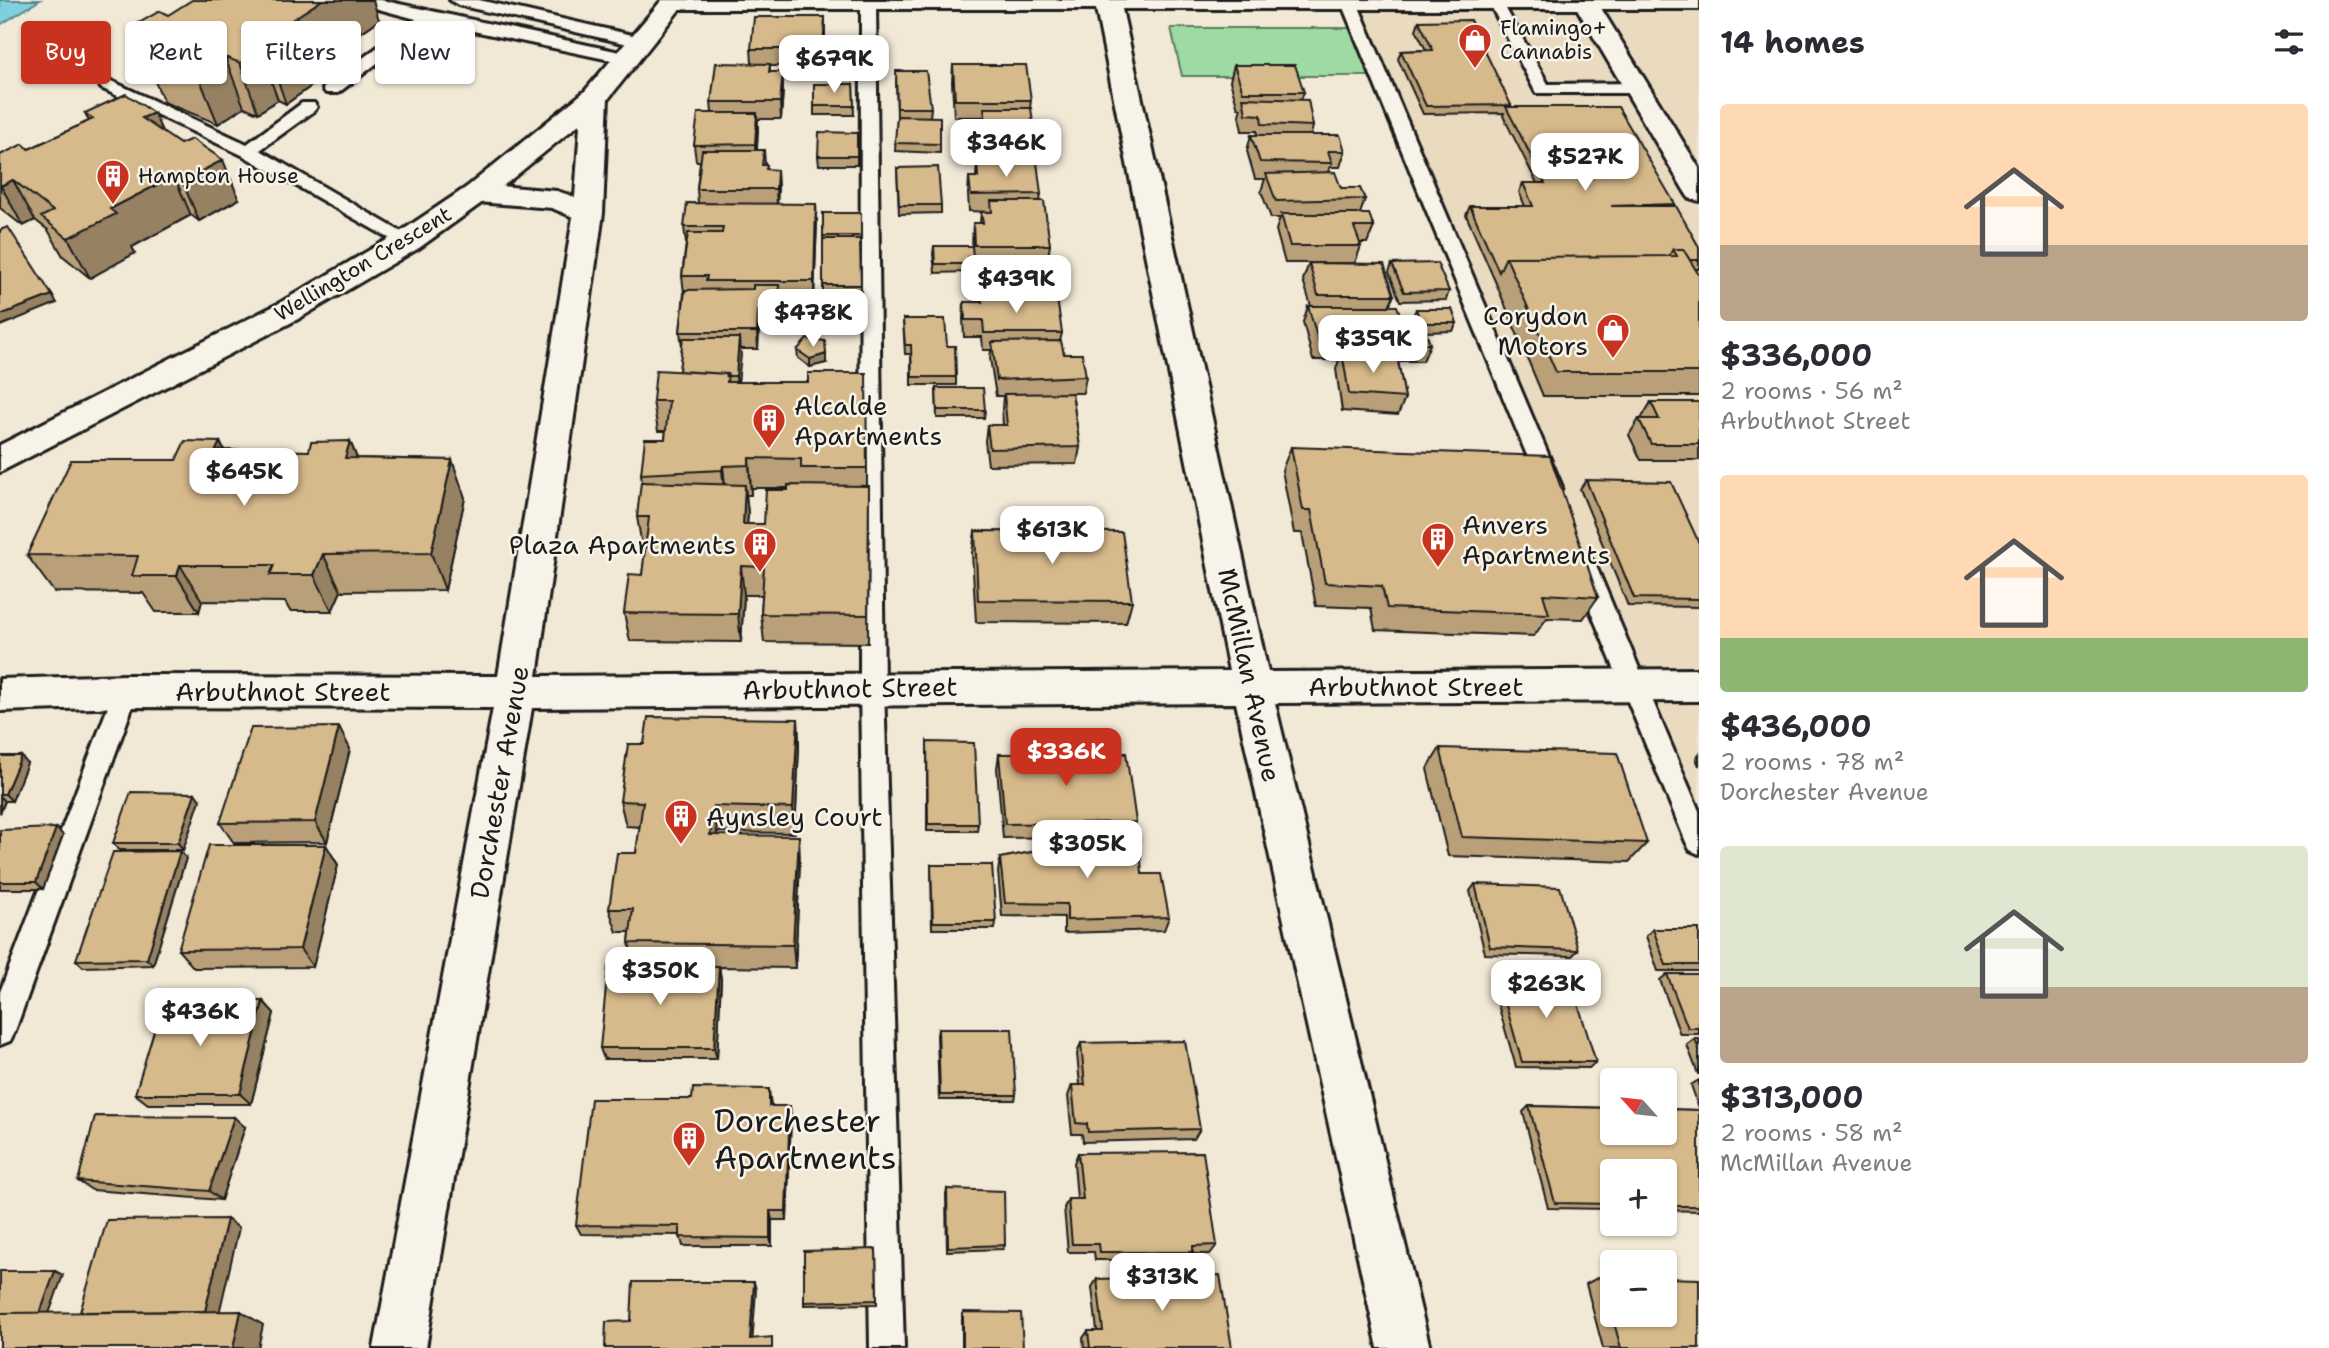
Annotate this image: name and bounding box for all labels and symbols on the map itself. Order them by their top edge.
place label: Flamingo+ Cannabis [1500,14,1607,66]
shop icon: Flamingo+ Cannabis [1456,21,1494,70]
pin: $679K [785,36,883,95]
pin: $346K [957,120,1055,179]
pin: $527K [1536,134,1634,193]
building icon: Hampton House [94,157,132,206]
place label: Hampton House [138,162,299,190]
street label: Wellington Crescent [269,200,457,328]
pin: $439K [967,256,1065,315]
pin: $478K [764,290,862,349]
place label: Corydon Motors [1483,298,1588,363]
shop icon: Corydon Motors [1594,311,1632,360]
pin: $359K [1324,316,1422,375]
place label: Alcalde Apartments [794,388,942,453]
building icon: Alcalde Apartments [750,401,788,450]
pin: $645K [195,448,293,508]
pin: $613K [1003,506,1101,566]
place label: Anvers Apartments [1462,507,1610,572]
building icon: Anvers Apartments [1419,520,1457,569]
building icon: Plaza Apartments [741,525,779,574]
place label: Plaza Apartments [509,527,736,562]
street label: McMillan Avenue [1210,565,1290,785]
street label: Dorchester Avenue [461,663,537,901]
street label: Arbuthnot Street [742,669,958,707]
street label: Arbuthnot Street [1308,669,1524,704]
street label: Arbuthnot Street [175,674,391,709]
pin: $336K [1017,728,1115,788]
building icon: Aynsley Court [662,797,700,846]
place label: Aynsley Court [706,799,883,834]
pin: $305K [1038,820,1136,880]
pin: $350K [611,948,709,1007]
pin: $263K [1497,960,1595,1020]
pin: $436K [151,988,249,1048]
north arrow [1600,1068,1676,1144]
place label: Dorchester Apartments [714,1099,897,1179]
building icon: Dorchester Apartments [670,1119,708,1168]
pin: $313K [1113,1254,1211,1313]

